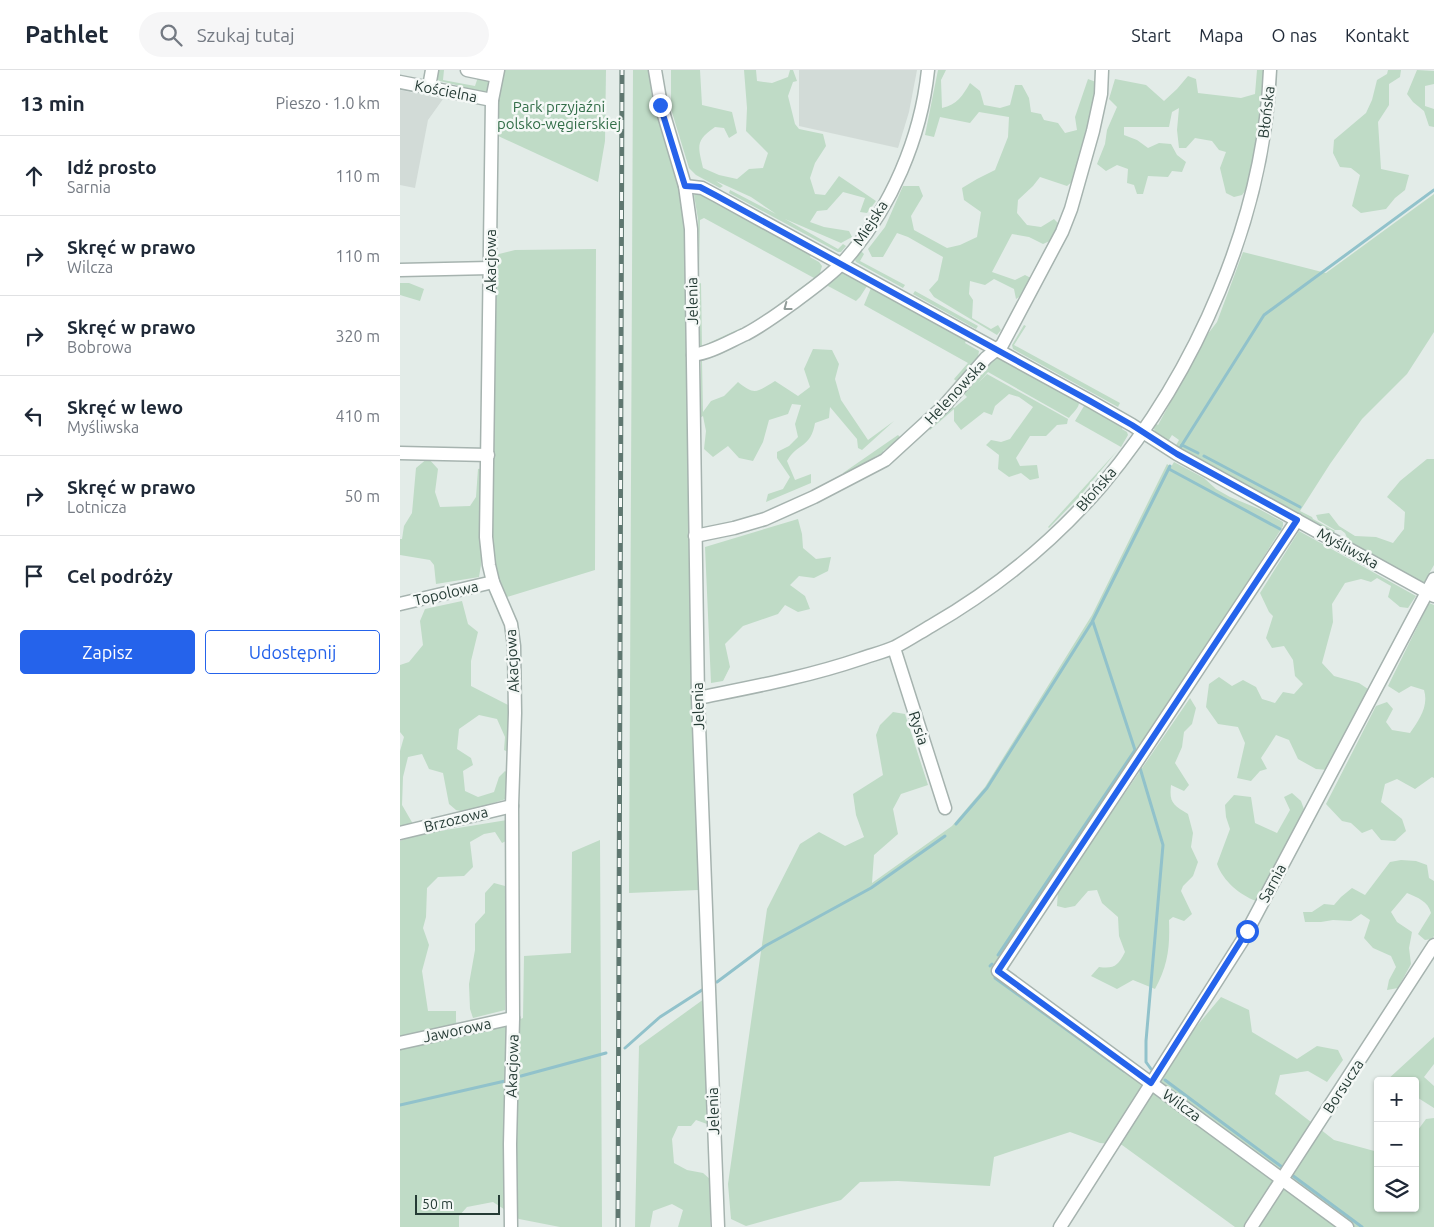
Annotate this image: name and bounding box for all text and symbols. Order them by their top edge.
search box [139,12,489,57]
text: Pathlet [25,21,109,48]
icon: search [157,21,185,49]
text: Szukaj tutaj [197,24,295,46]
text: Start [1131,25,1171,45]
text: Mapa [1199,25,1244,45]
text: O nas [1272,25,1317,45]
text: Kontakt [1345,25,1409,45]
street label: Kościelna [413,77,479,105]
street label: Błońska [1254,85,1278,139]
text: 13 min [20,91,85,115]
text: Pieszo · 1.0 km [275,94,380,112]
route end [649,94,672,117]
park label: Park przyjaźni polsko-węgierskiej [497,98,621,132]
text: Idź prosto [67,156,157,178]
icon: ahead [20,162,48,190]
text: 110 m [335,167,380,185]
text: Sarnia [67,178,111,196]
street label: Miejska [849,197,891,249]
street label: Akacjowa [482,229,499,293]
text: Skręć w prawo [67,236,196,258]
icon: right [20,242,48,270]
text: 110 m [335,247,380,265]
text: Wilcza [67,258,113,276]
street label: Jelenia [683,277,701,325]
one-way arrow [783,301,793,310]
text: Skręć w prawo [67,316,196,338]
icon: right [20,322,48,350]
text: 320 m [335,327,380,345]
text: Bobrowa [67,338,132,356]
street label: Helenowska [921,356,989,428]
text: Skręć w lewo [67,396,183,418]
icon: left [20,402,48,430]
text: 410 m [335,407,380,425]
text: Myśliwska [67,418,139,436]
street label: Błońska [1072,464,1120,514]
text: Skręć w prawo [67,476,196,498]
icon: right [20,482,48,510]
text: 50 m [344,487,380,505]
text: Lotnicza [67,498,127,516]
street label: Myśliwska [1314,524,1382,572]
icon: arrive [20,562,48,590]
text: Cel podróży [67,565,173,587]
street label: Topolowa [412,577,480,609]
street label: Akacjowa [502,629,522,693]
button: Zapisz [20,630,195,674]
button: Udostępnij [205,630,380,674]
street label: Jelenia [689,682,707,730]
street label: Rysia [906,709,932,747]
street label: Brzozowa [422,803,490,835]
street label: Sarnia [1255,861,1289,905]
route start [1236,920,1259,943]
street label: Jaworowa [421,1014,493,1046]
street label: Akacjowa [502,1034,522,1098]
street label: Borsucza [1319,1056,1367,1116]
map controls [1374,1077,1419,1212]
button: + [1374,1077,1419,1122]
street label: Wilcza [1159,1085,1205,1125]
street label: Jelenia [704,1087,722,1135]
button: − [1374,1122,1419,1167]
button: layers [1374,1167,1419,1212]
scale bar [415,1192,500,1215]
text: 50 m [422,1196,453,1212]

